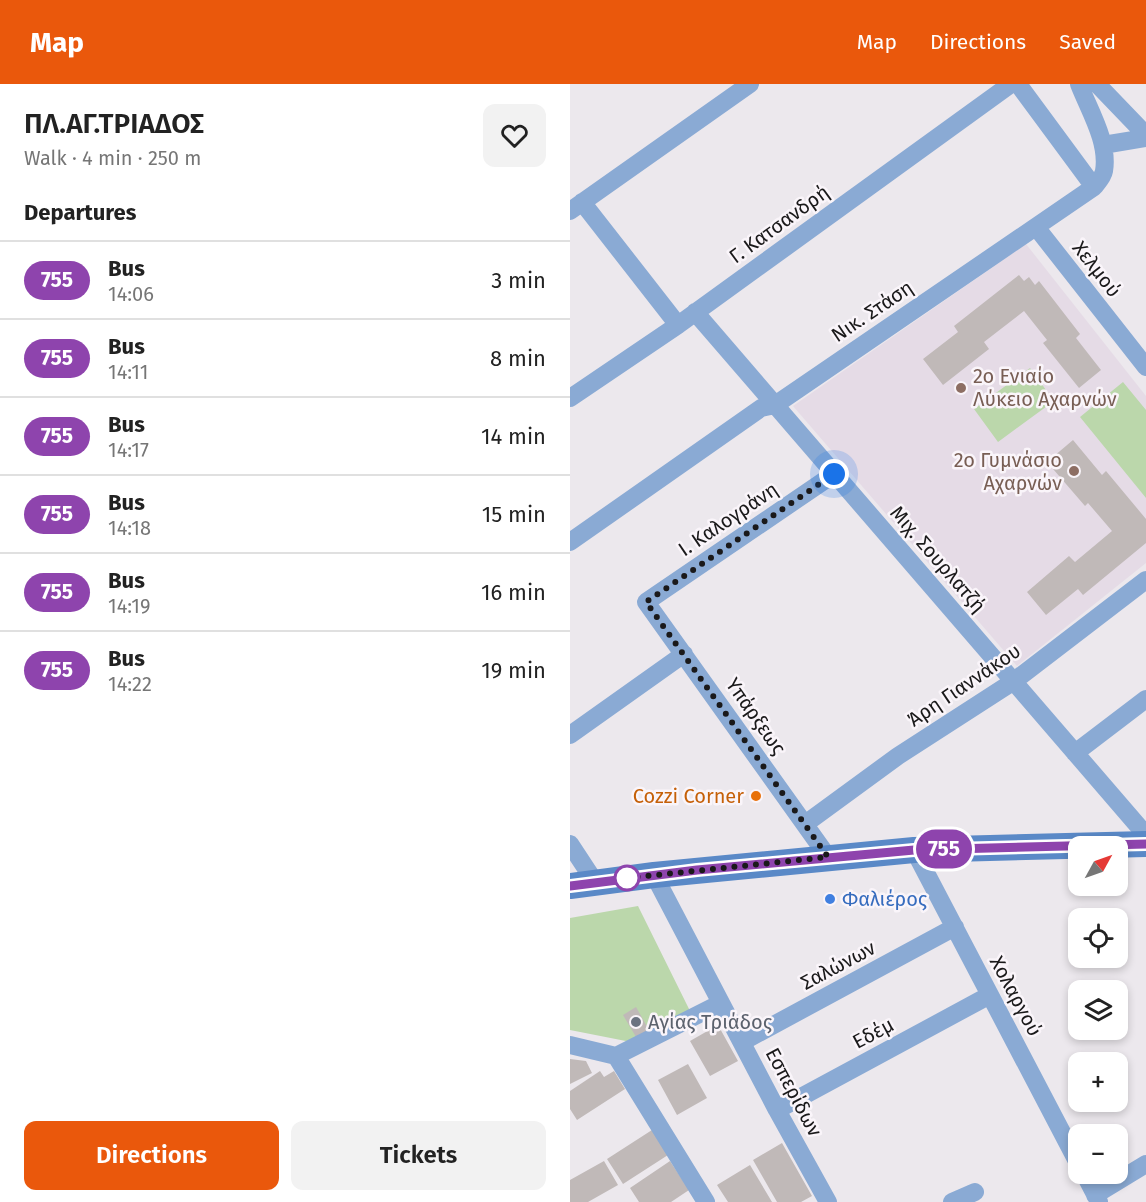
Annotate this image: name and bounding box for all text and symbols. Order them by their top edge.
text: Map [30,26,84,59]
text: Map [857,29,897,55]
text: Directions [930,29,1026,55]
text: Saved [1059,29,1116,55]
button: heart [483,104,546,167]
text: ΠΛ.ΑΓ.ΤΡΙΑΔΟΣ [24,107,204,140]
text: Walk · 4 min · 250 m [24,146,201,170]
street label: Γ. Κατσανδρή [724,180,834,268]
text: Departures [24,199,136,226]
street label: Χελμού [1068,236,1126,302]
text: Bus [108,255,145,282]
text: 755 [41,267,73,293]
text: 3 min [491,267,546,294]
street label: Νικ. Στάση [827,275,917,347]
text: 14:06 [108,282,154,306]
text: Bus [108,333,145,360]
text: 755 [41,345,73,371]
text: 8 min [490,345,546,372]
text: 14:11 [108,360,148,384]
place label: 2ο Ενιαίο Λύκειο Αχαρνών [973,364,1117,411]
marker: 2ο Ενιαίο Λύκειο Αχαρνών [954,381,968,395]
text: Bus [108,411,145,438]
text: 755 [41,423,73,449]
text: 14 min [481,423,546,450]
text: 14:17 [108,438,149,462]
place label: 2ο Γυμνάσιο Αχαρνών [954,448,1062,495]
your location [819,459,849,489]
marker: 2ο Γυμνάσιο Αχαρνών [1067,464,1081,478]
street label: Ι. Καλογράνη [674,477,782,561]
text: Bus [108,489,145,516]
text: 755 [41,501,73,527]
text: 15 min [482,501,546,528]
street label: Μιχ. Σουρλατζή [885,501,991,617]
text: 14:18 [108,516,151,540]
text: Bus [108,567,145,594]
text: 755 [41,579,73,605]
text: 16 min [481,579,546,606]
text: 14:19 [108,594,150,618]
street label: Άρη Γιαννάκου [903,638,1025,732]
text: Bus [108,645,145,672]
text: 755 [41,657,73,683]
text: 19 min [481,657,546,684]
text: 14:22 [108,672,152,696]
street label: Υπάρξεως [721,673,791,759]
place label: Cozzi Corner [633,784,744,808]
marker: Cozzi Corner [749,789,763,803]
line badge: 755 [910,830,979,868]
text: 755 [928,836,960,862]
north arrow [1068,836,1128,896]
map controls [1068,836,1128,1184]
unlabelled marker [614,865,640,891]
place label: Φαλιέρος [842,887,927,911]
marker: Φαλιέρος [823,892,837,906]
button: locate [1068,908,1128,968]
street label: Σαλώνων [797,935,880,995]
street label: Χολαργού [985,952,1047,1040]
button: layers [1068,980,1128,1040]
place label: Αγίας Τριάδος [648,1010,772,1034]
street label: Εδέμ [848,1012,898,1054]
marker: Αγίας Τριάδος [629,1015,643,1029]
street label: Εσπερίδων [761,1044,828,1141]
button: + [1068,1052,1128,1112]
button: Directions [24,1121,279,1190]
button: Tickets [291,1121,546,1190]
button: − [1068,1124,1128,1184]

